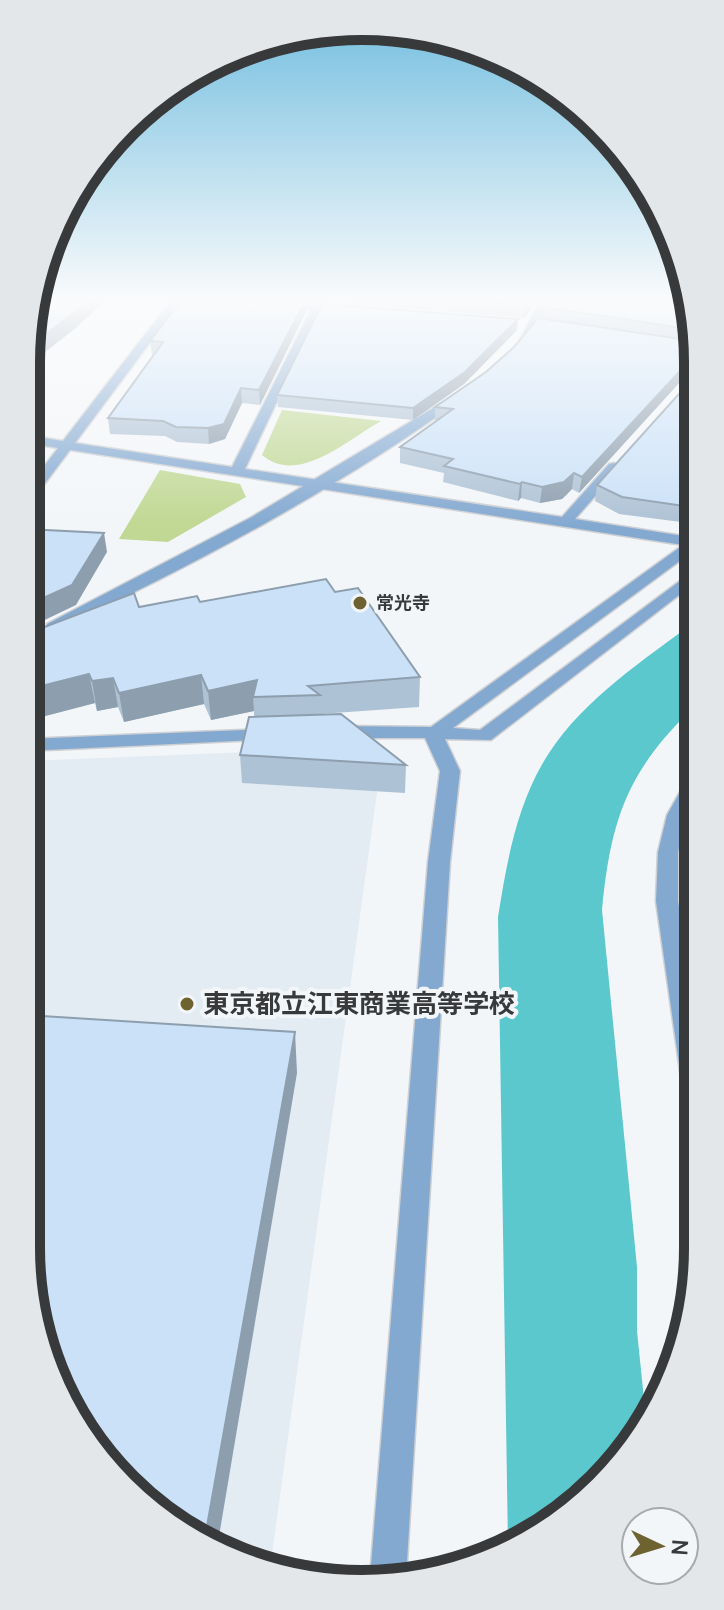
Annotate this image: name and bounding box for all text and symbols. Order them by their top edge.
place label: 常光寺 [376,590,430,614]
marker: 常光寺 [351,594,369,612]
place label: 東京都立江東商業高等学校 [203,985,515,1021]
marker: 東京都立江東商業高等学校 [178,995,196,1013]
north arrow [620,1506,700,1586]
text: N [664,1538,695,1556]

